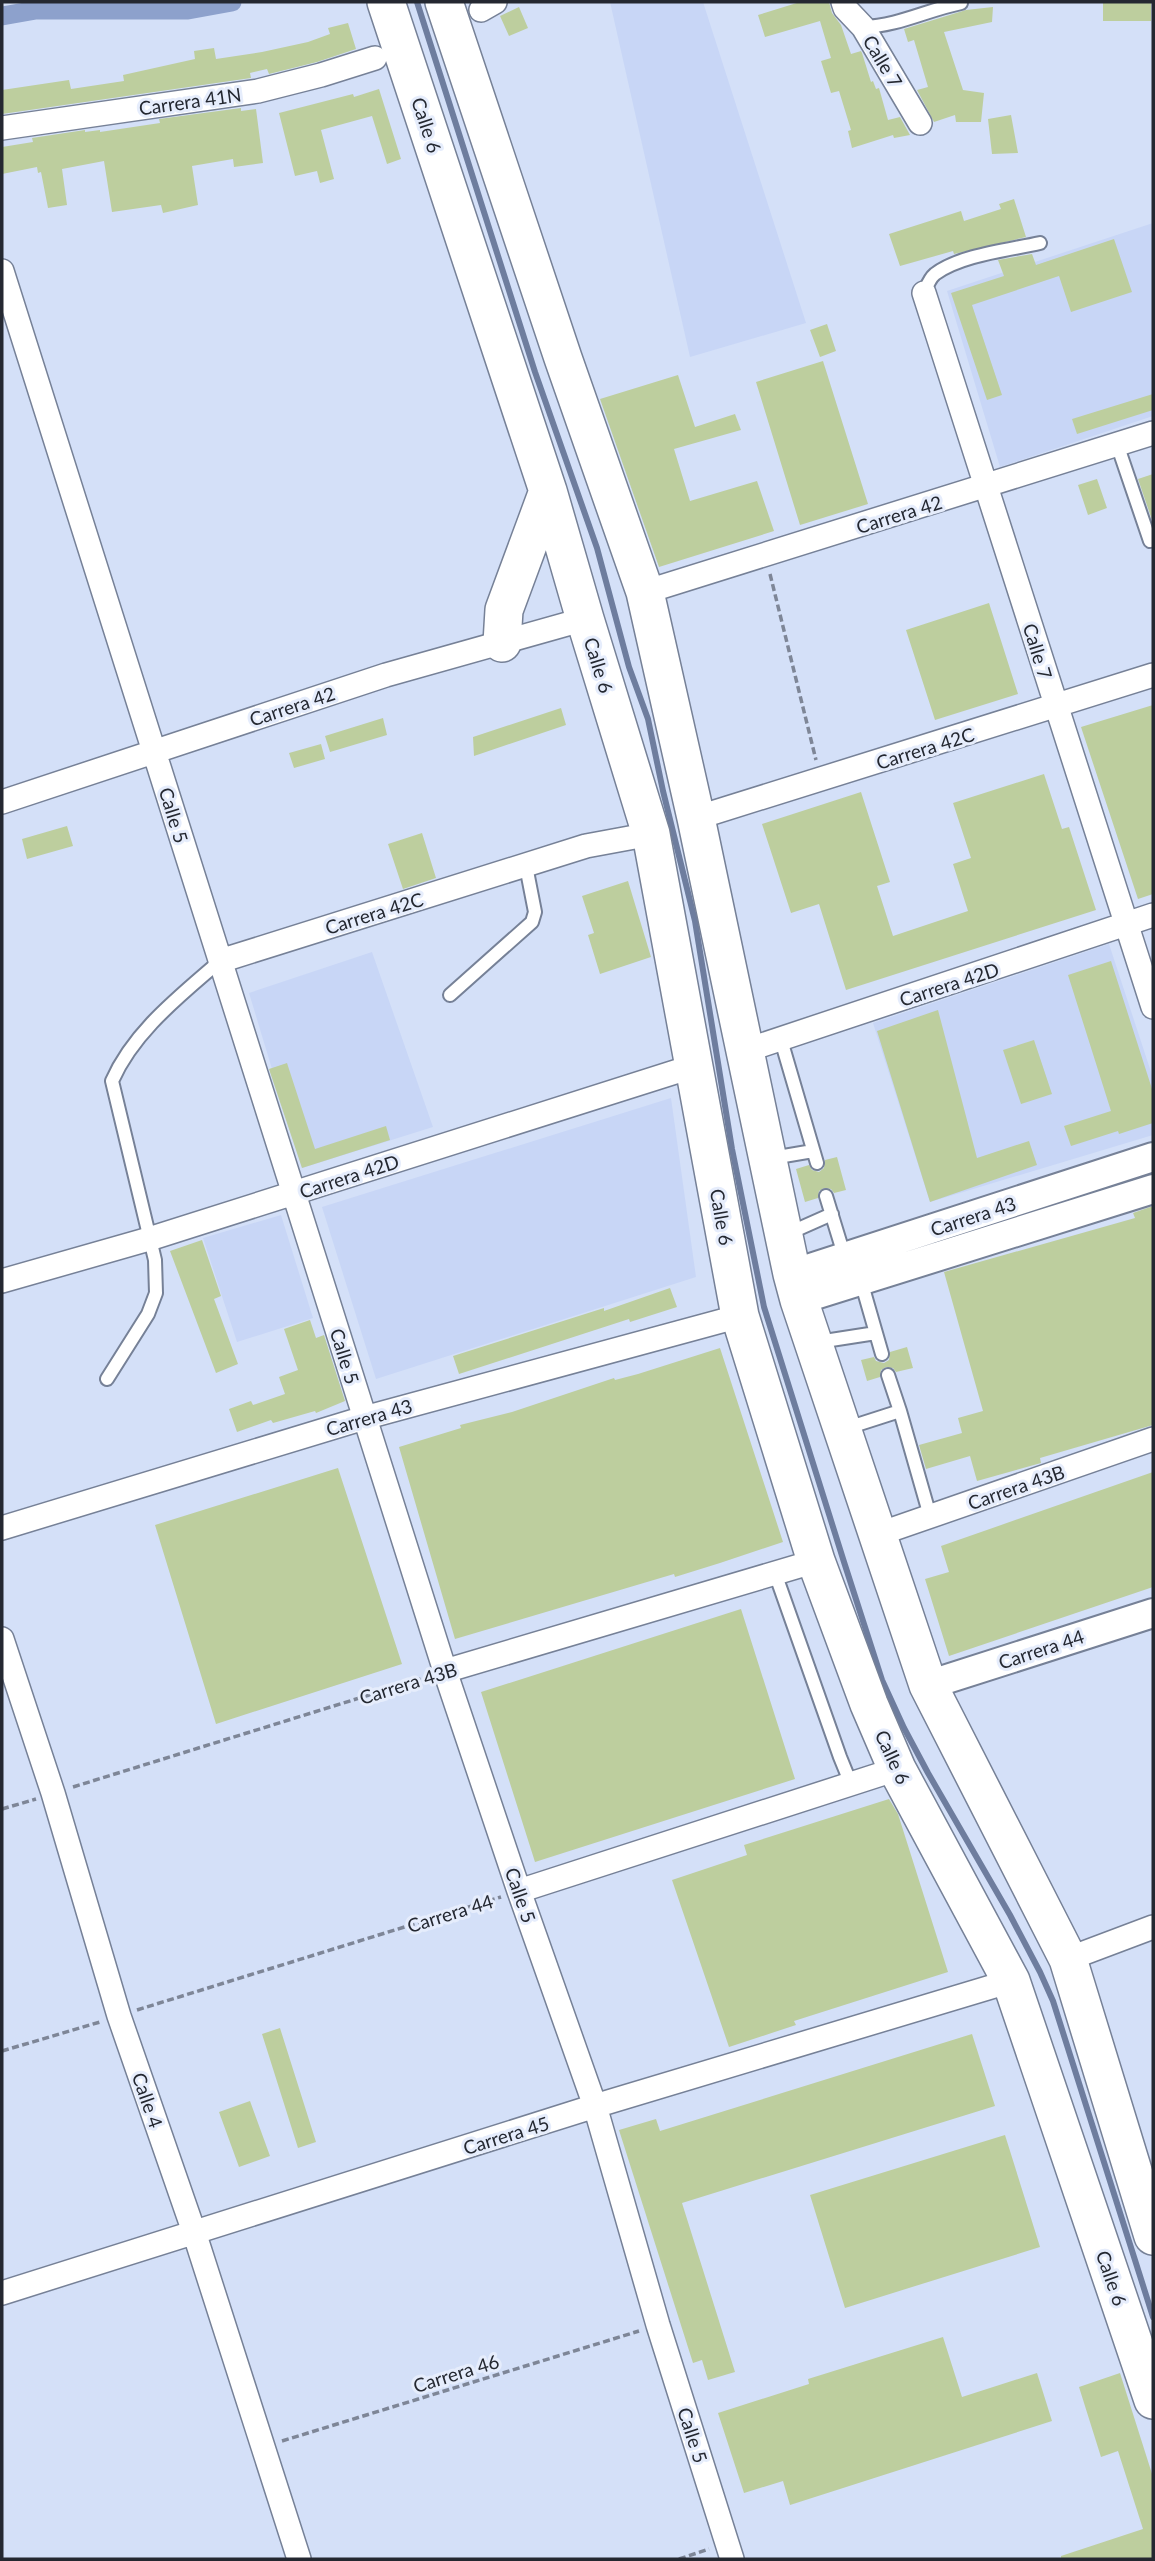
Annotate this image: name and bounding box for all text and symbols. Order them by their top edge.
street label: Calle 7 [858,31,908,91]
street label: Carrera 41N [137,82,243,120]
street label: Calle 6 [407,94,447,156]
street label: Carrera 42 [853,490,945,538]
street label: Calle 7 [1019,620,1057,682]
street label: Calle 6 [580,634,618,696]
street label: Carrera 42 [246,681,338,731]
street label: Carrera 42C [873,722,977,774]
street label: Calle 5 [155,784,193,846]
street label: Carrera 42C [322,887,426,939]
street label: Carrera 42D [896,957,1002,1011]
street label: Carrera 42D [296,1149,402,1203]
street label: Calle 6 [706,1187,738,1247]
street label: Carrera 43 [927,1191,1019,1241]
street label: Calle 5 [326,1325,364,1387]
street label: Carrera 43 [323,1394,415,1440]
street label: Carrera 43B [964,1460,1068,1514]
street label: Carrera 44 [995,1624,1087,1674]
street label: Carrera 43B [356,1657,460,1709]
street label: Calle 6 [871,1726,915,1788]
street label: Calle 5 [501,1864,541,1926]
street label: Carrera 44 [404,1889,496,1937]
street label: Calle 4 [128,2069,168,2131]
street label: Carrera 45 [460,2111,552,2159]
street label: Calle 6 [1092,2247,1132,2309]
street label: Carrera 46 [410,2349,502,2397]
street label: Calle 5 [673,2404,713,2466]

